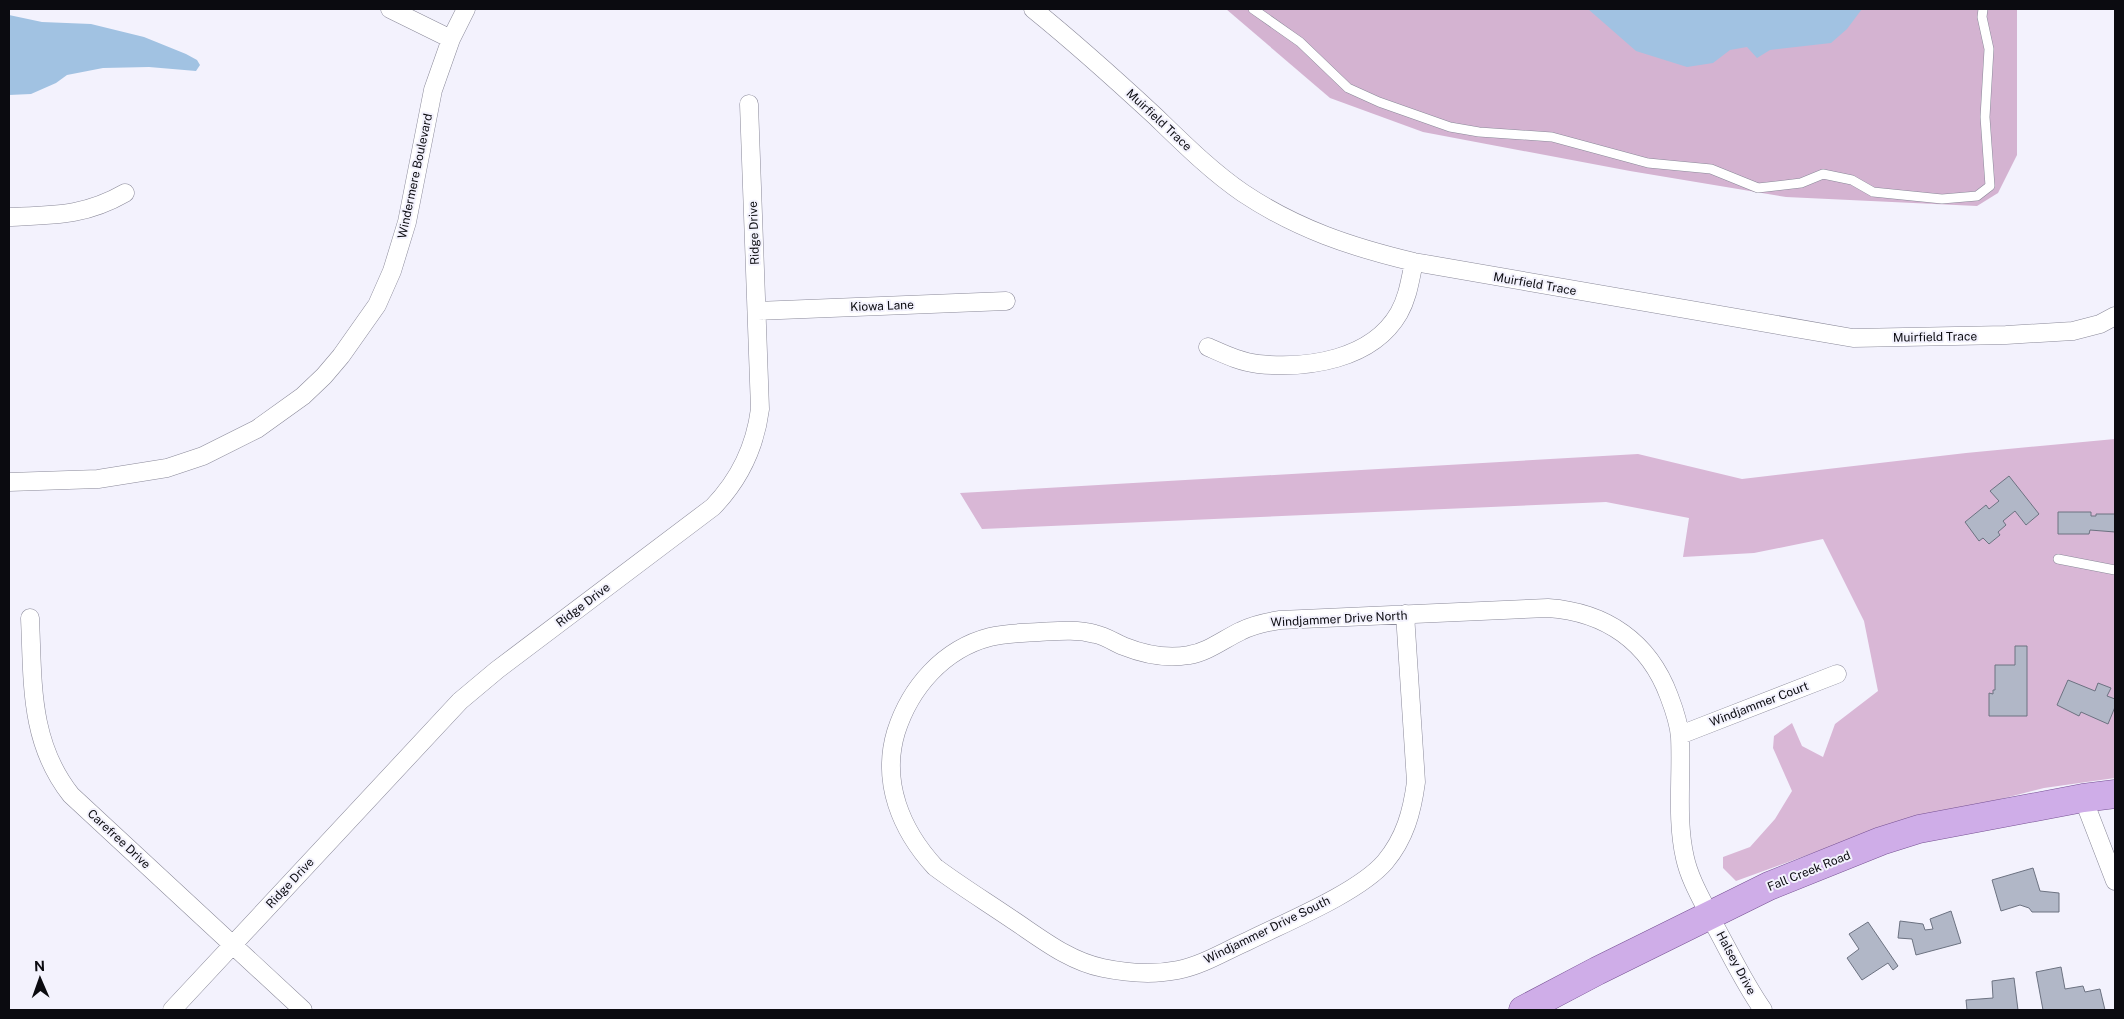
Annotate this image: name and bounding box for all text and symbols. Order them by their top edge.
street label: Muirfield Trace [1123,86,1195,154]
street label: Windermere Boulevard [395,112,435,240]
street label: Ridge Drive [746,201,762,265]
street label: Muirfield Trace [1492,270,1578,298]
street label: Kiowa Lane [850,298,914,314]
street label: Muirfield Trace [1893,329,1977,345]
street label: Ridge Drive [553,580,613,630]
street label: Windjammer Drive North [1270,608,1408,630]
street label: Windjammer Court [1708,679,1811,729]
street label: Carefree Drive [85,806,153,872]
street label: Fall Creek Road [1765,848,1853,894]
street label: Ridge Drive [263,855,317,911]
street label: Windjammer Drive South [1202,893,1332,967]
street label: Halsey Drive [1713,929,1759,997]
north arrow [15,954,65,1004]
text: N [34,958,45,974]

